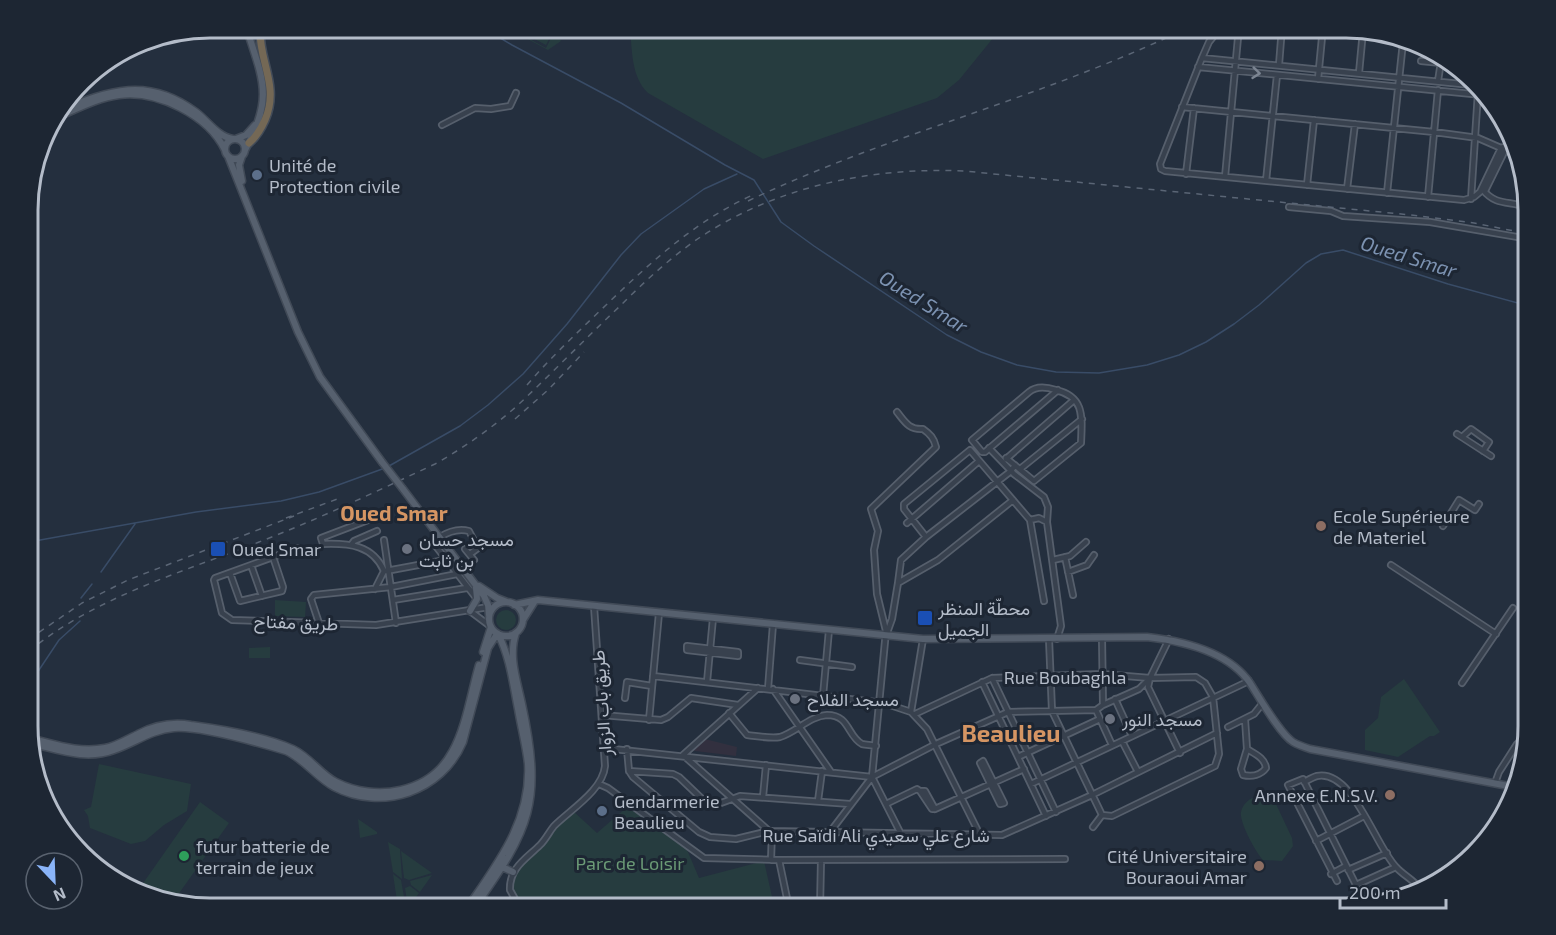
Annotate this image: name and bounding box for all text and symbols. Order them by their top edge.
one-way arrow [1252,66,1261,79]
place label: Unité de Protection civile [269,154,400,197]
marker: Unité de Protection civile [250,168,264,182]
water label: Oued Smar [1358,230,1461,282]
water label: Oued Smar [876,264,973,338]
district label: Oued Smar [340,500,448,525]
place label: Ecole Supérieure de Materiel [1333,505,1470,548]
marker: Ecole Supérieure de Materiel [1314,519,1328,533]
place label: مسجد حسان بن ثابت [419,528,514,572]
place label: Oued Smar [232,538,321,560]
marker: Oued Smar [209,540,227,558]
marker: مسجد حسان بن ثابت [400,542,414,556]
place label: محطّة المنظر الجميل [937,597,1030,641]
marker: محطّة المنظر الجميل [916,609,934,627]
street label: طريق مفتاح [253,610,339,636]
street label: طريق باب الزوار [586,649,617,758]
street label: Rue Boubaghla [1004,666,1126,688]
place label: مسجد الفلاح [807,688,899,712]
marker: مسجد الفلاح [788,692,802,706]
place label: مسجد النور [1121,708,1202,731]
marker: مسجد النور [1103,712,1117,726]
district label: Beaulieu [961,718,1061,747]
place label: Annexe E.N.S.V. [1255,784,1378,806]
marker: Annexe E.N.S.V. [1383,788,1397,802]
place label: Gendarmerie Beaulieu [614,790,720,833]
marker: Gendarmerie Beaulieu [595,804,609,818]
street label: Rue Saïdi Ali شارع علي سعيدي [762,824,990,851]
place label: futur batterie de terrain de jeux [196,835,330,878]
place label: Cité Universitaire Bouraoui Amar [1107,845,1247,888]
marker: futur batterie de terrain de jeux [177,849,191,863]
north arrow [24,851,84,911]
park label: Parc de Loisir [576,852,684,874]
marker: Cité Universitaire Bouraoui Amar [1252,859,1266,873]
scale bar [1340,872,1446,910]
text: 200 m [1349,881,1401,903]
text: N [51,884,69,906]

